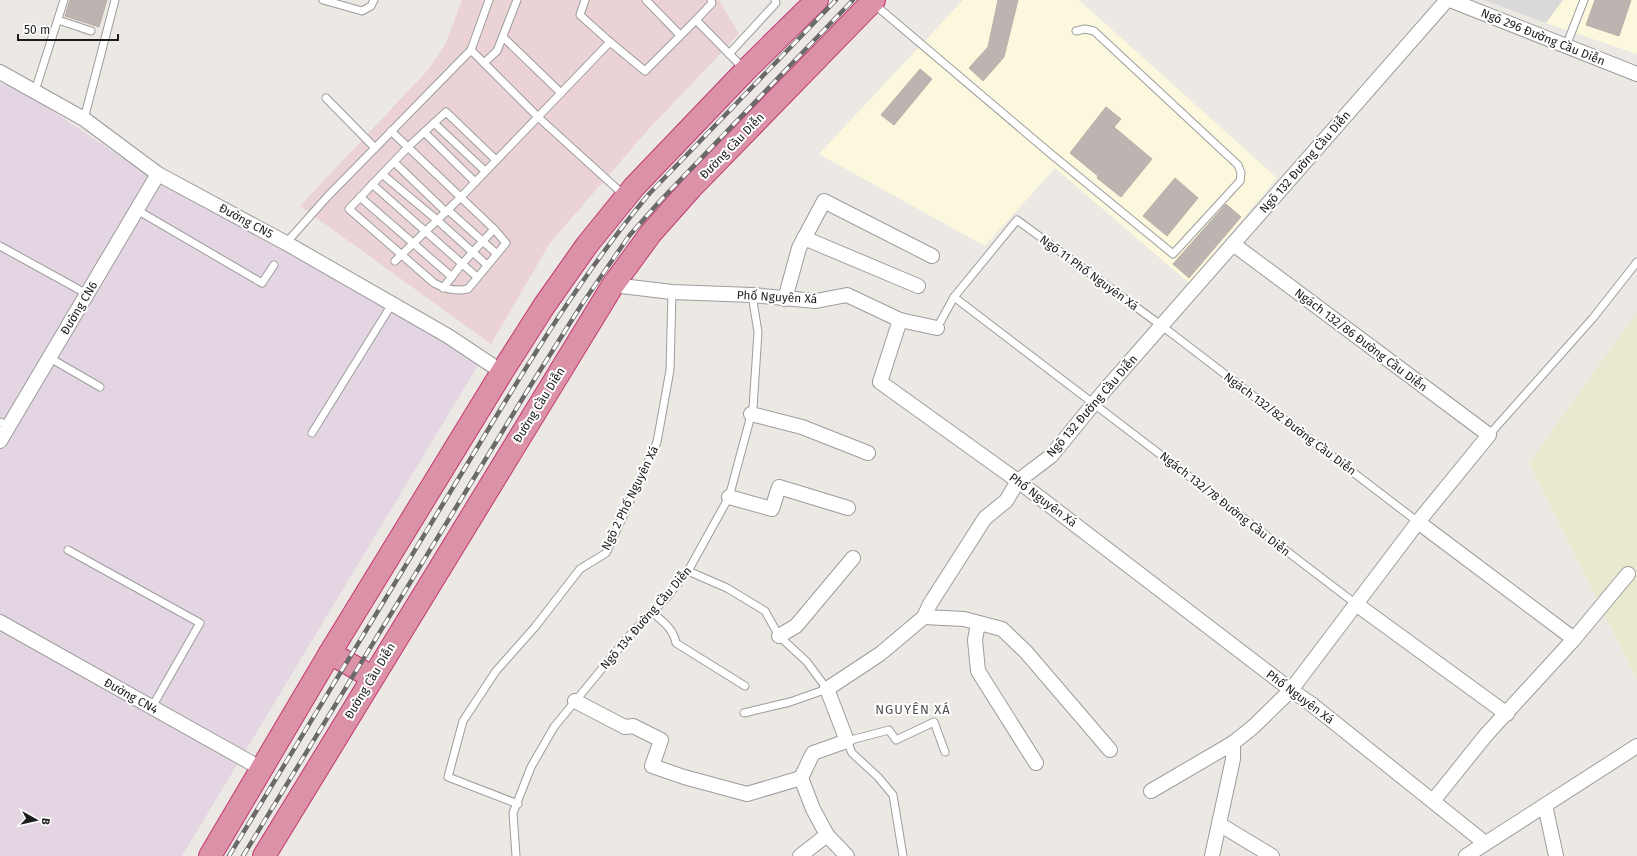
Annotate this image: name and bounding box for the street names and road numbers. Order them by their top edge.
street label: Ngõ 296 Đường Cầu Diễn [1479,5,1607,68]
street label: Ngõ 132 Đường Cầu Diễn [1256,107,1353,216]
street label: Đường Cầu Diễn [696,109,767,182]
street label: Đường CN5 [217,201,275,241]
street label: Ngõ 11 Phố Nguyên Xá [1037,232,1142,314]
street label: Đường CN6 [58,279,100,337]
street label: Ngách 132/86 Đường Cầu Diễn [1292,285,1431,394]
street label: Phố Nguyên Xá [736,287,818,306]
street label: Ngõ 132 Đường Cầu Diễn [1043,351,1140,460]
street label: Đường Cầu Diễn [509,364,568,445]
street label: Ngách 132/82 Đường Cầu Diễn [1221,369,1359,478]
street label: Ngõ 2 Phố Nguyên Xá [598,443,661,552]
street label: Ngách 132/78 Đường Cầu Diễn [1157,448,1293,559]
street label: Phố Nguyên Xá [1007,469,1080,530]
street label: Ngõ 134 Đường Cầu Diễn [597,563,694,672]
street label: Đường Cầu Diễn [341,640,398,722]
street label: Phố Nguyên Xá [1264,666,1337,727]
street label: Đường CN4 [101,675,161,717]

